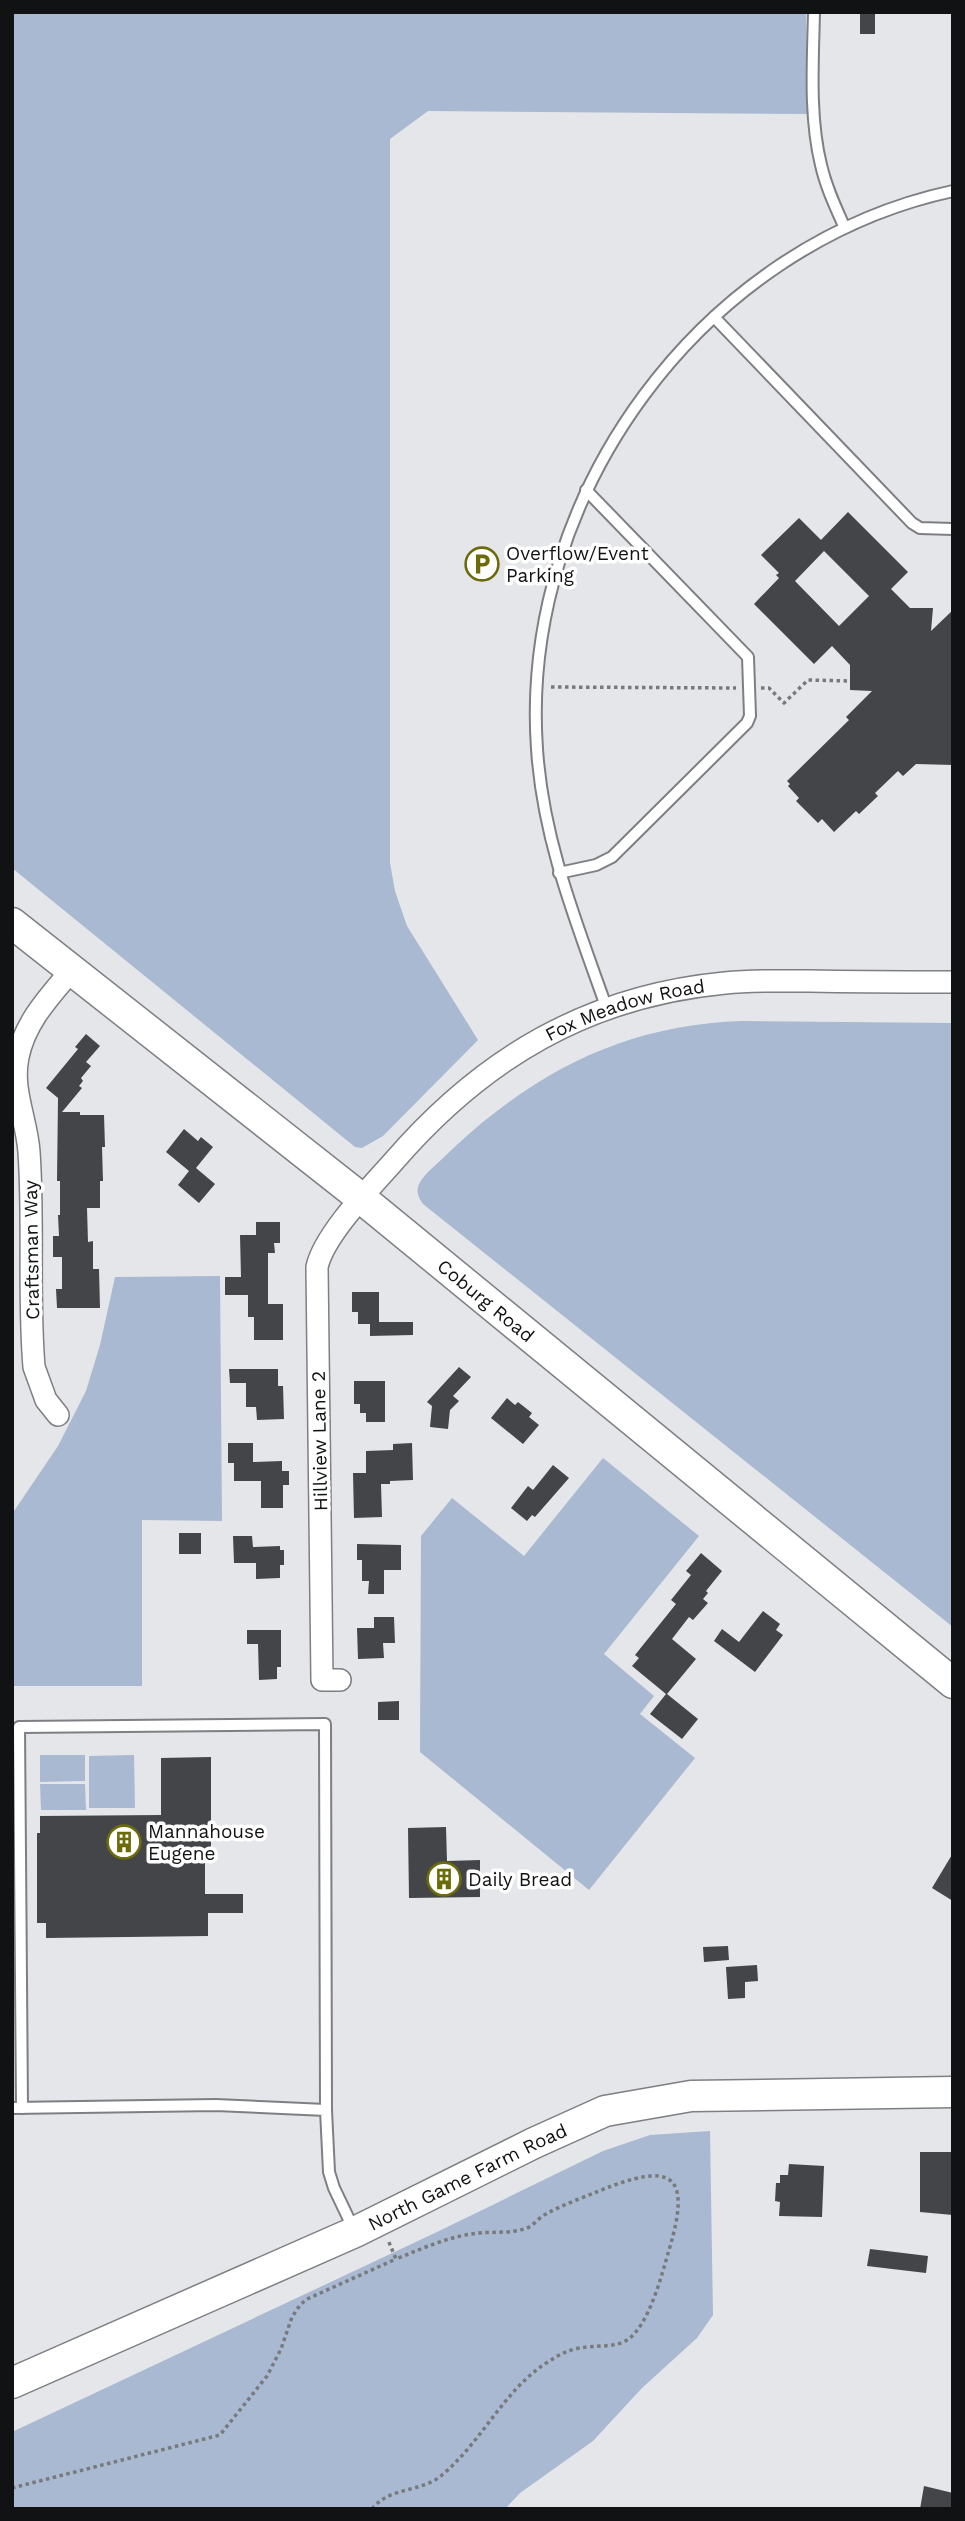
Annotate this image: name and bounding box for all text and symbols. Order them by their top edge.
place label: Overflow/Event Parking [506,542,649,587]
parking icon: Overflow/Event Parking [463,545,501,583]
street label: Fox Meadow Road [541,974,706,1046]
street label: Craftsman Way [19,1180,44,1320]
street label: Coburg Road [433,1254,539,1347]
street label: Hillview Lane 2 [307,1371,332,1511]
place label: Mannahouse Eugene [148,1820,265,1865]
building icon: Mannahouse Eugene [105,1823,143,1861]
building icon: Daily Bread [425,1860,463,1898]
place label: Daily Bread [468,1868,572,1891]
street label: North Game Farm Road [364,2119,571,2236]

